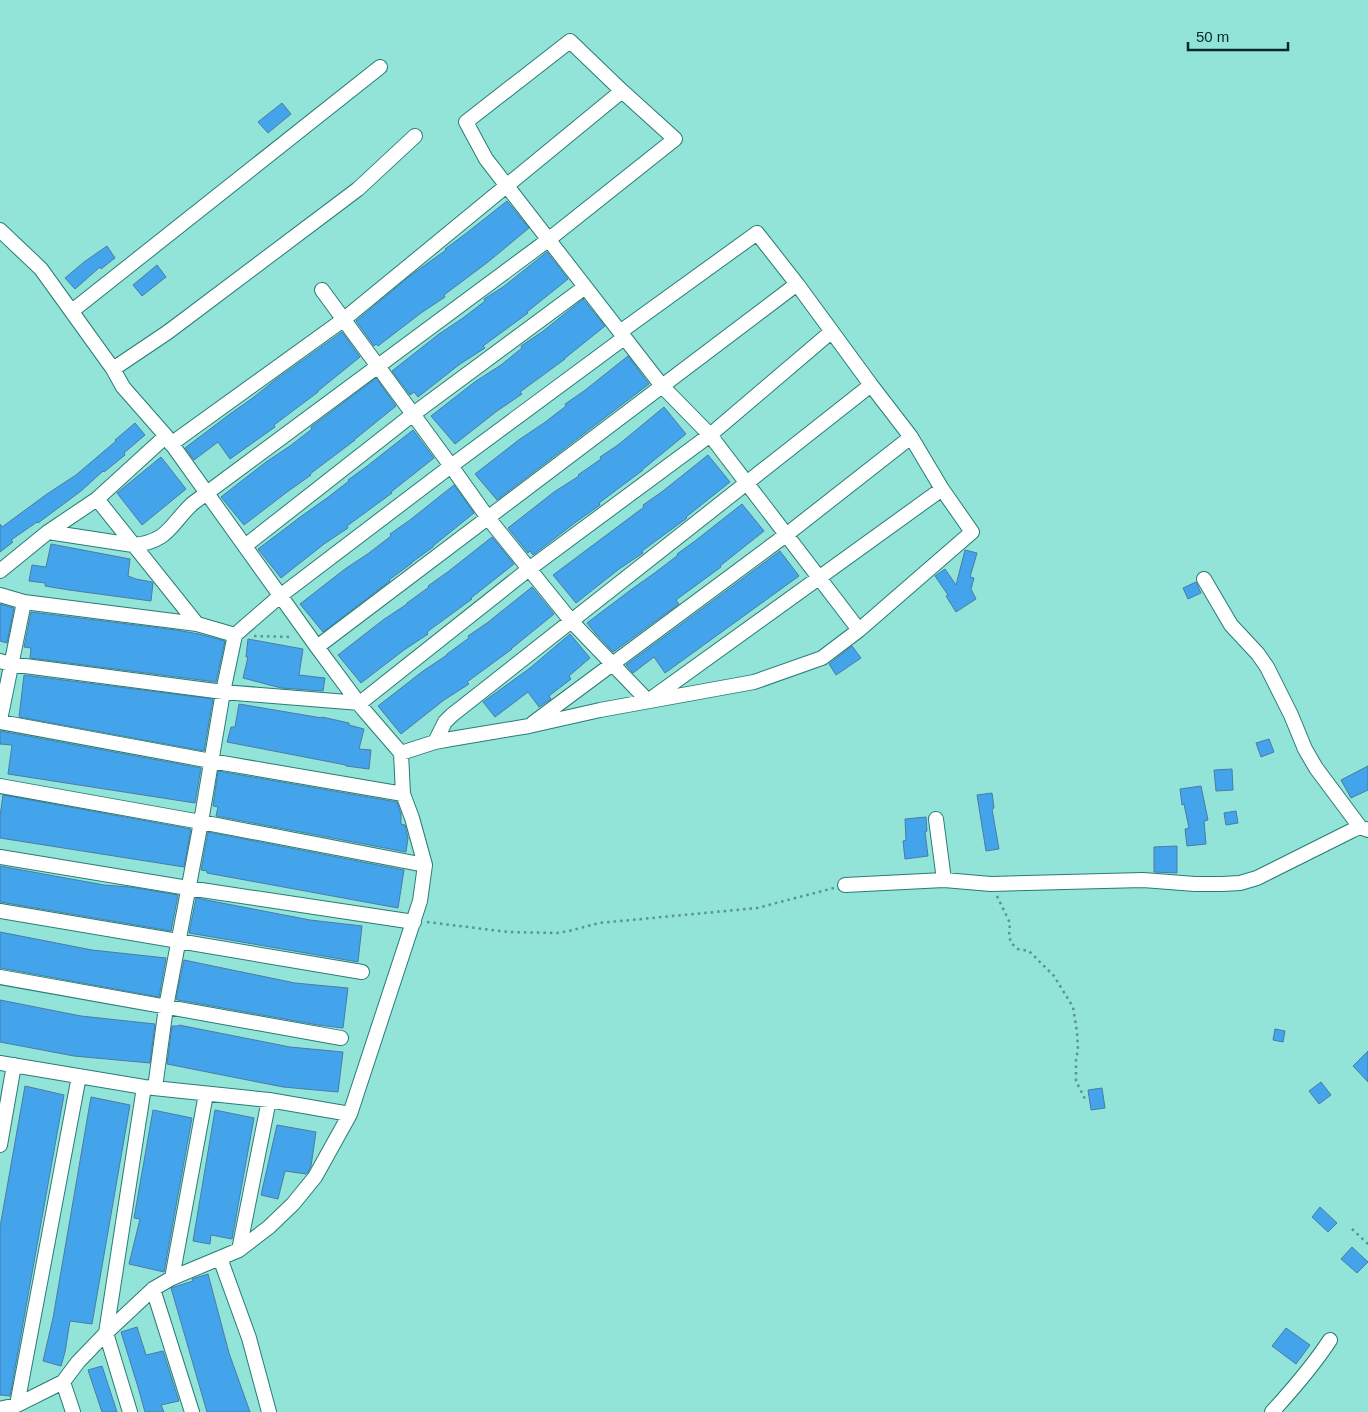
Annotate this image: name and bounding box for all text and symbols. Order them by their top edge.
scale bar [1188,20,1288,52]
text: 50 m [1196,28,1229,45]

